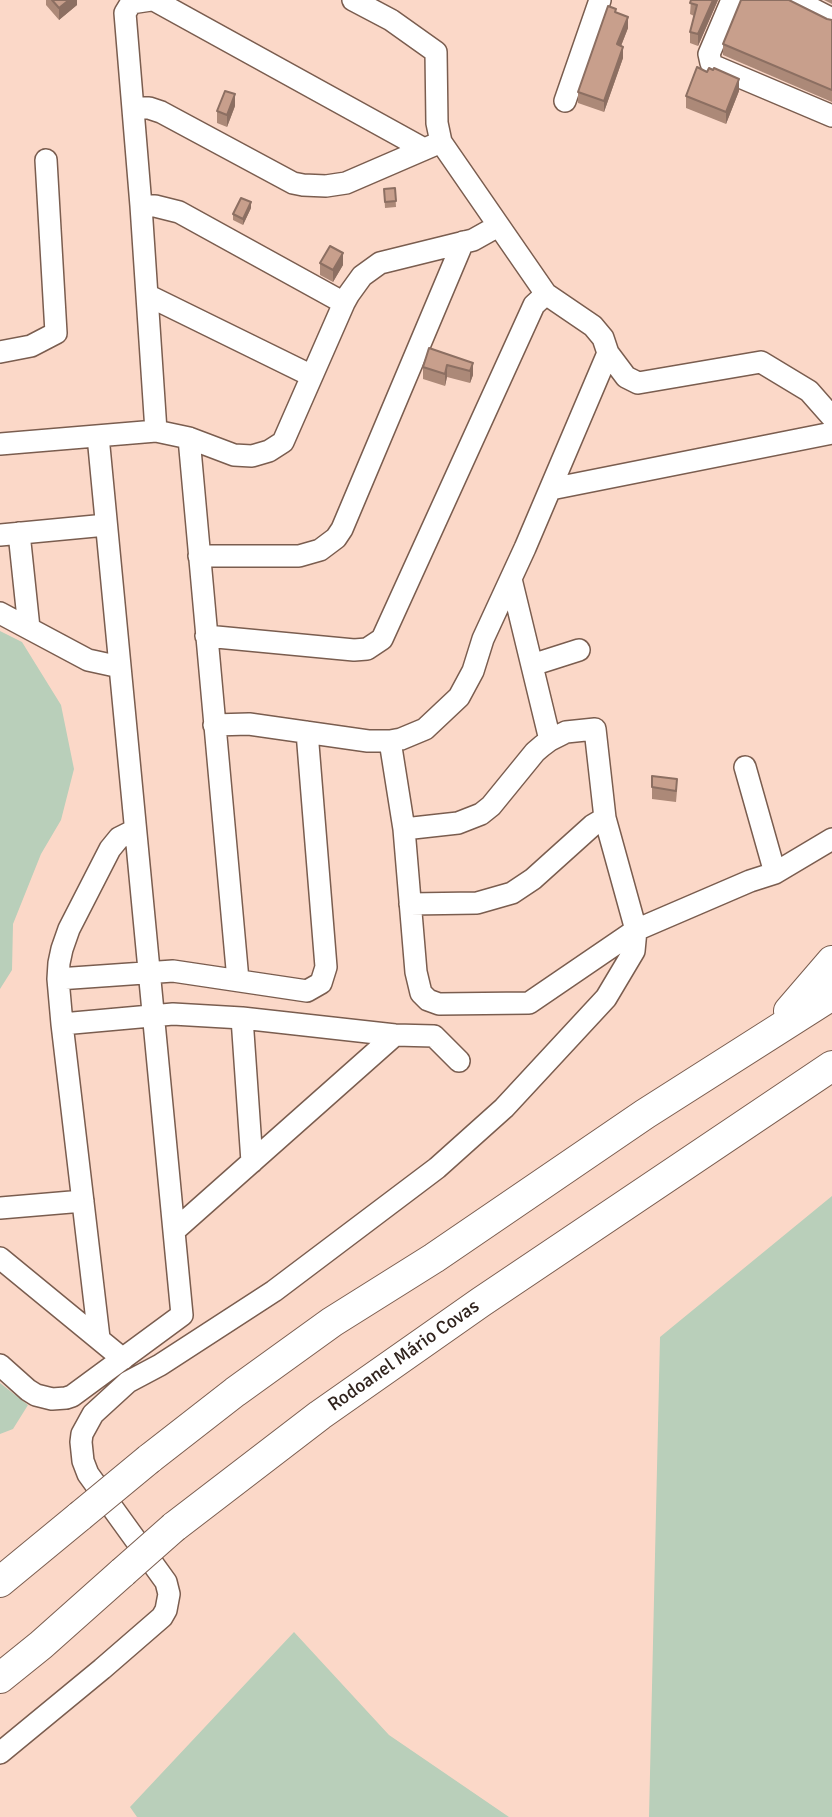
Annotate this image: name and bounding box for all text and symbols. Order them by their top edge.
street label: Rodoanel Mário Covas [324,1295,484,1417]

